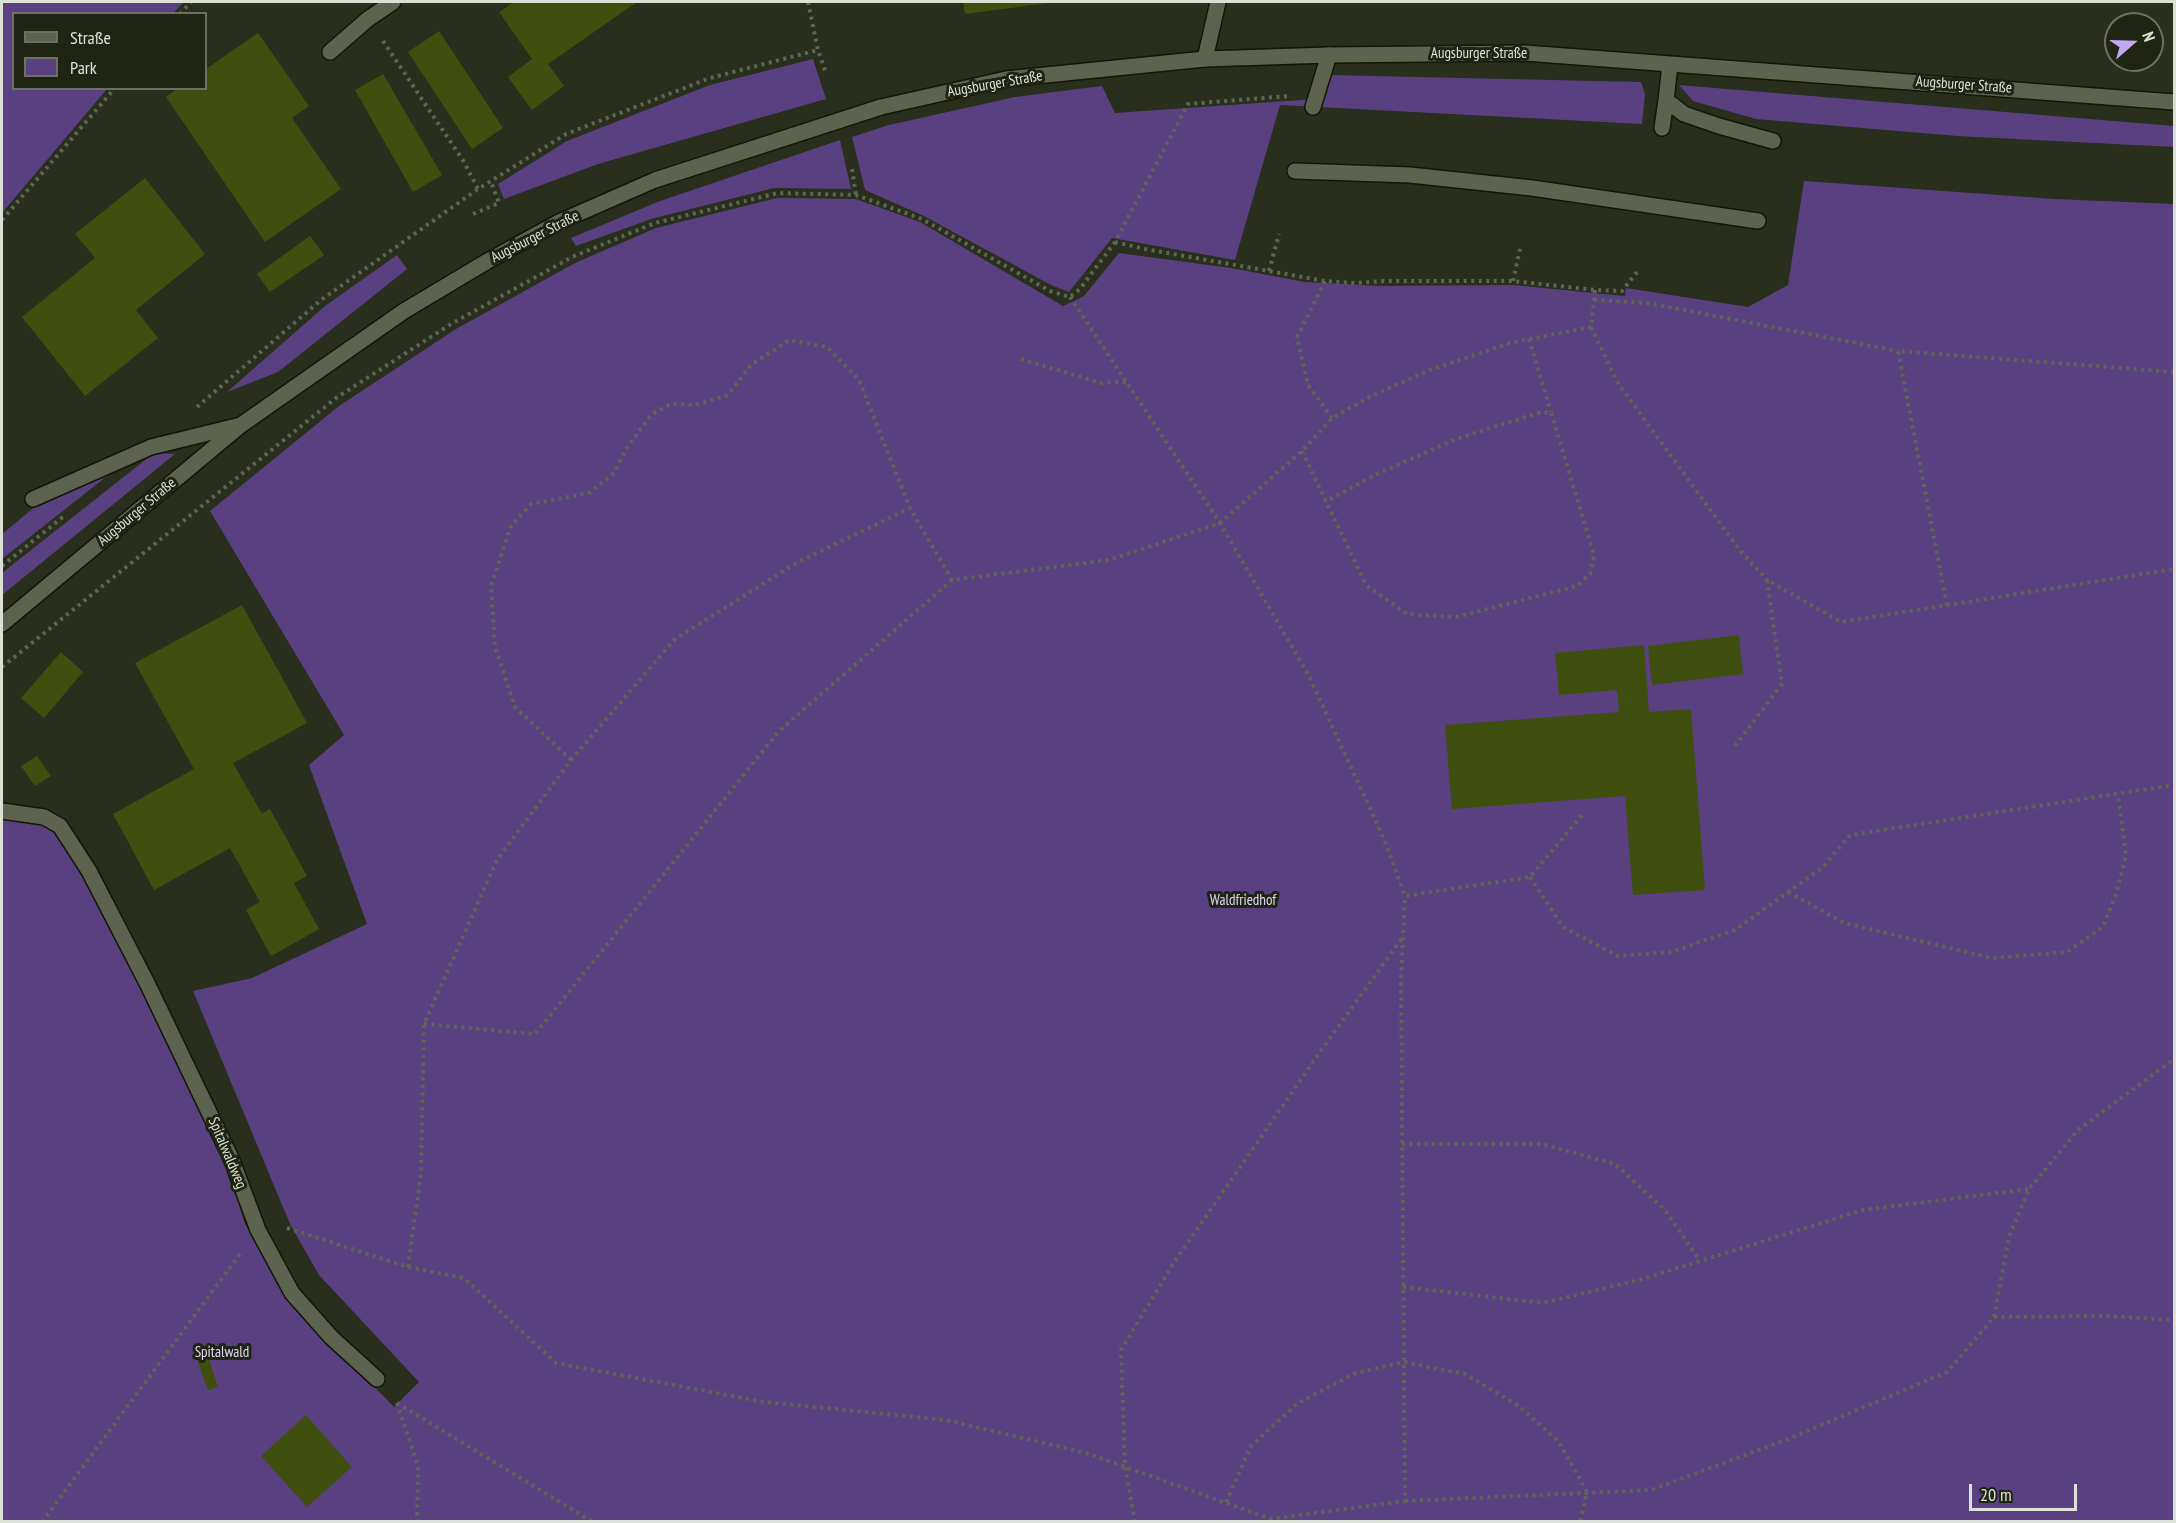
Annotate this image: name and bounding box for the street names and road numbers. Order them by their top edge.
street label: Augsburger Straße [1431,45,1527,63]
street label: Augsburger Straße [946,67,1044,101]
street label: Augsburger Straße [1915,73,2013,97]
street label: Augsburger Straße [488,207,582,267]
street label: Augsburger Straße [94,474,180,550]
street label: Spitalwaldweg [204,1115,250,1191]

